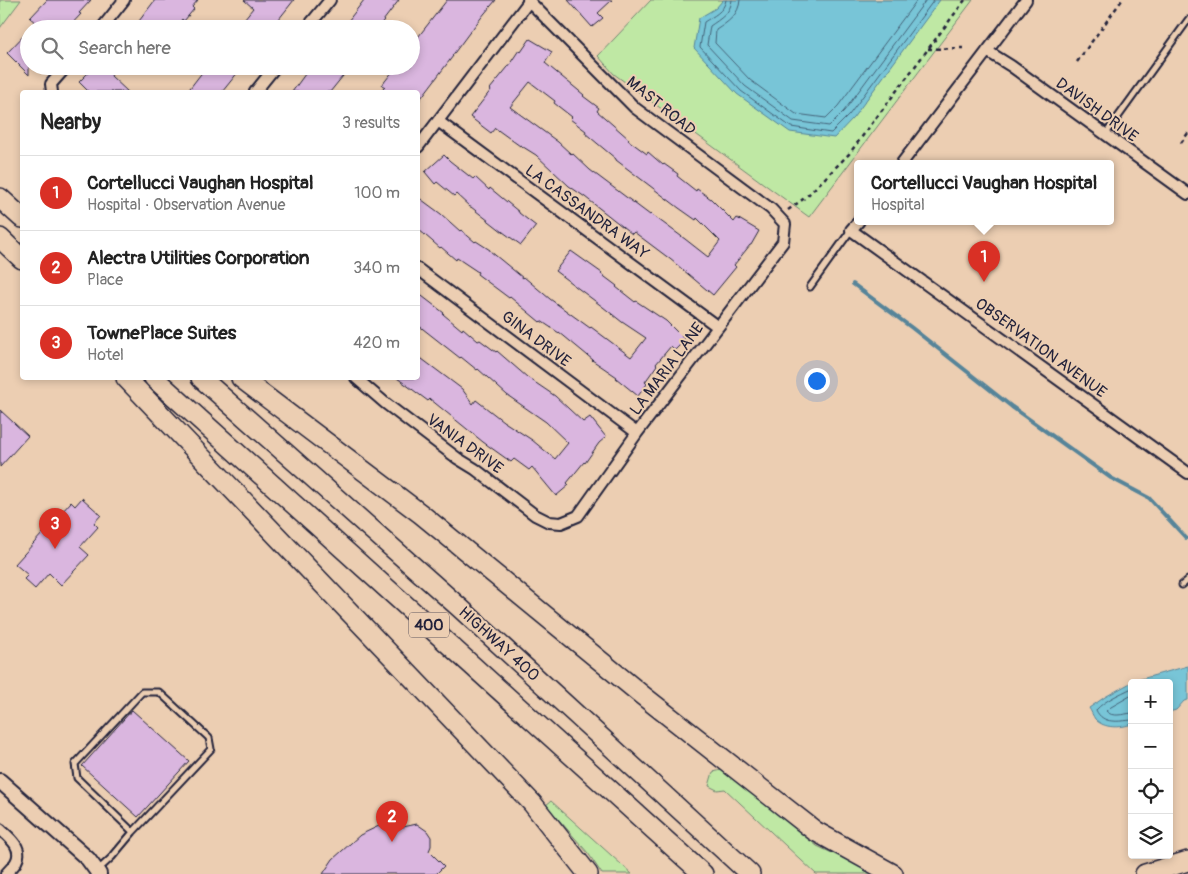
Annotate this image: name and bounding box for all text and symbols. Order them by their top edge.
search box [20,20,420,75]
icon: search [38,34,66,62]
text: Search here [78,36,171,60]
street label: MAST ROAD [622,72,700,140]
street label: DAVISH DRIVE [1052,73,1142,147]
text: Nearby [40,109,101,136]
text: 3 results [342,113,400,133]
street label: LA CASSANDRA WAY [521,160,653,264]
popup [854,160,1114,225]
text: Cortellucci Vaughan Hospital [87,171,313,195]
text: Cortellucci Vaughan Hospital [871,171,1097,195]
text: 1 [53,183,59,203]
text: 100 m [354,183,400,203]
text: Hospital · Observation Avenue [87,195,285,215]
text: Hospital [871,195,925,215]
pin: 1 [968,241,1000,282]
text: Alectra Utilities Corporation [87,246,310,270]
text: 2 [52,258,60,278]
text: 340 m [353,258,400,278]
text: Place [87,270,123,290]
street label: OBSERVATION AVENUE [971,294,1111,402]
street label: GINA DRIVE [497,306,575,372]
street label: LA MARIA LANE [626,319,708,419]
text: TownePlace Suites [87,321,236,345]
text: 3 [52,333,60,353]
text: 420 m [353,333,400,353]
text: Hotel [87,345,124,365]
your location [804,368,830,394]
street label: VANIA DRIVE [423,410,507,478]
pin: 3 [39,508,71,549]
street label: HIGHWAY 400 [454,602,544,686]
road number: 400 [409,612,449,638]
map controls [1128,679,1173,859]
button: + [1128,679,1173,724]
button: − [1128,724,1173,769]
button: locate [1128,769,1173,814]
pin: 2 [376,801,408,842]
button: layers [1128,814,1173,859]

